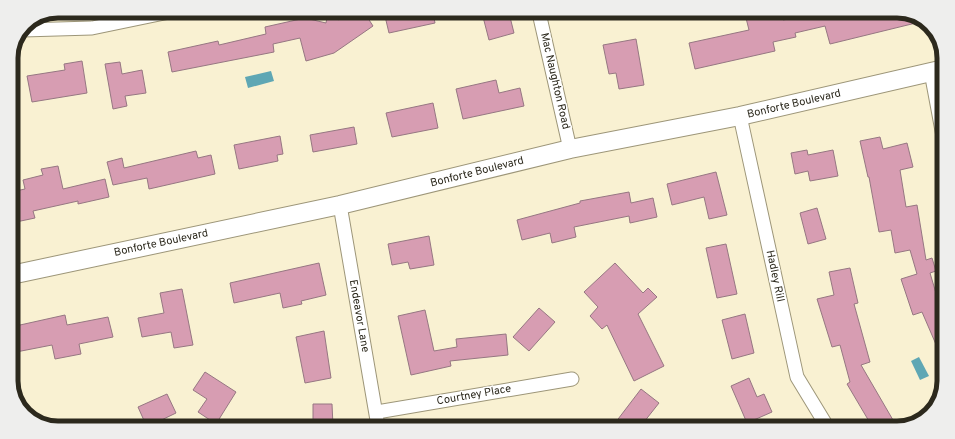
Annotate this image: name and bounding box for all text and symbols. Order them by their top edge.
street label: Mac Naughton Road [537,31,573,131]
street label: Bonforte Boulevard [746,86,842,122]
street label: Bonforte Boulevard [429,154,525,190]
street label: Bonforte Boulevard [113,226,209,260]
street label: Hadley Rill [763,249,787,303]
street label: Endeavor Lane [346,279,372,354]
street label: Courtney Place [436,382,512,408]

